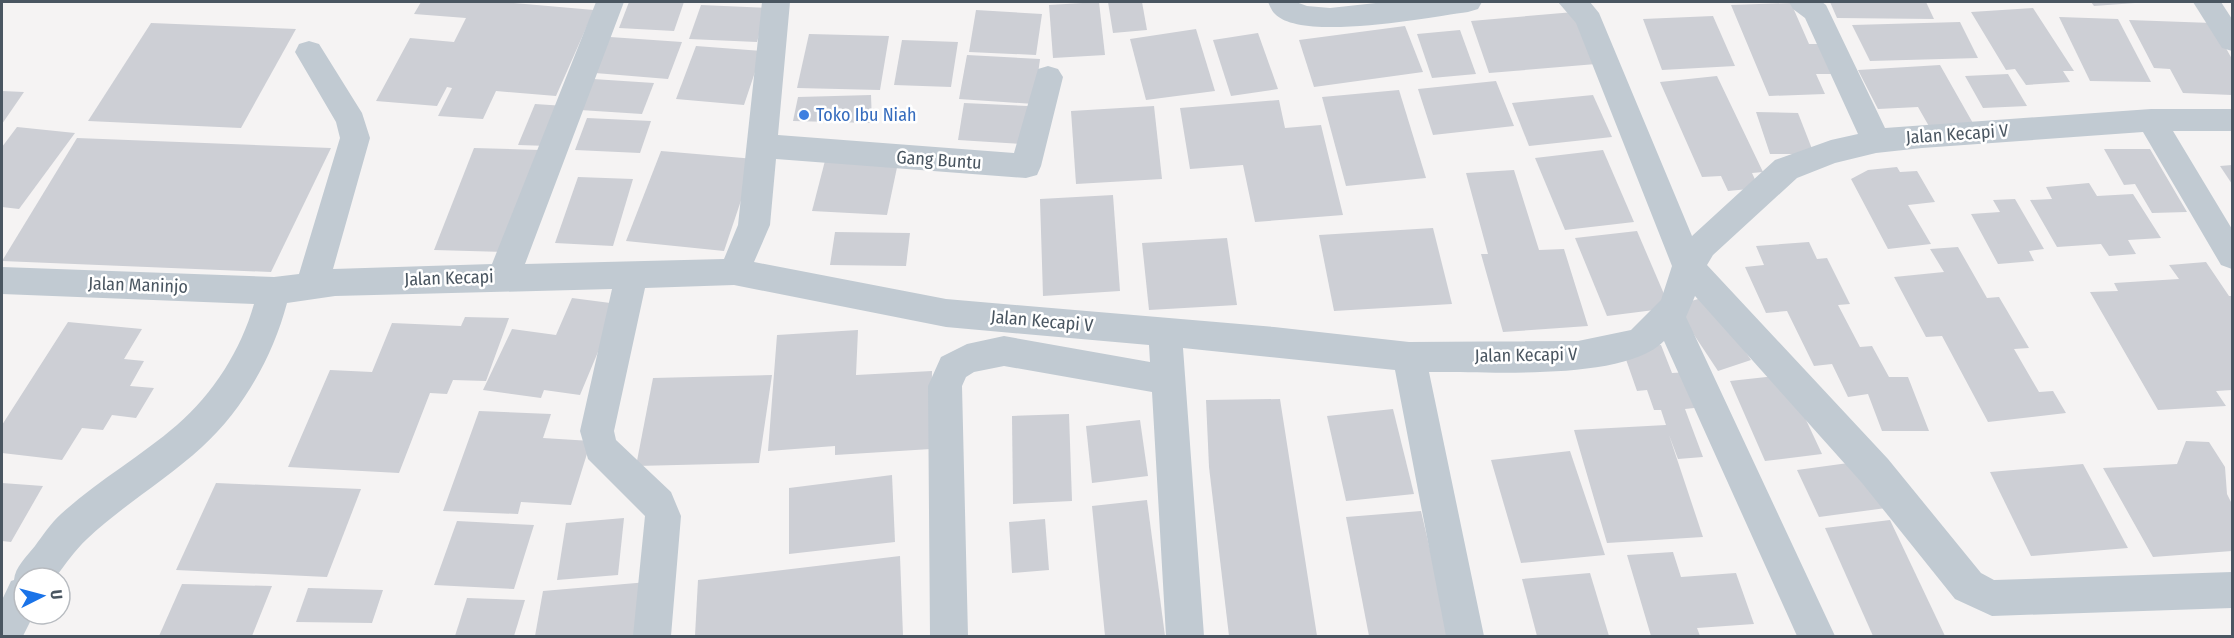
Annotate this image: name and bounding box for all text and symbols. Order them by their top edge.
place label: Toko Ibu Niah [816,104,916,126]
marker: Toko Ibu Niah [797,108,811,122]
street label: Jalan Kecapi V [1905,119,2010,149]
street label: Gang Buntu [896,146,982,174]
street label: Jalan Kecapi [404,265,494,291]
street label: Jalan Maninjo [88,272,188,298]
street label: Jalan Kecapi V [990,306,1095,337]
street label: Jalan Kecapi V [1474,343,1578,367]
north arrow [12,566,72,626]
text: U [46,589,66,600]

